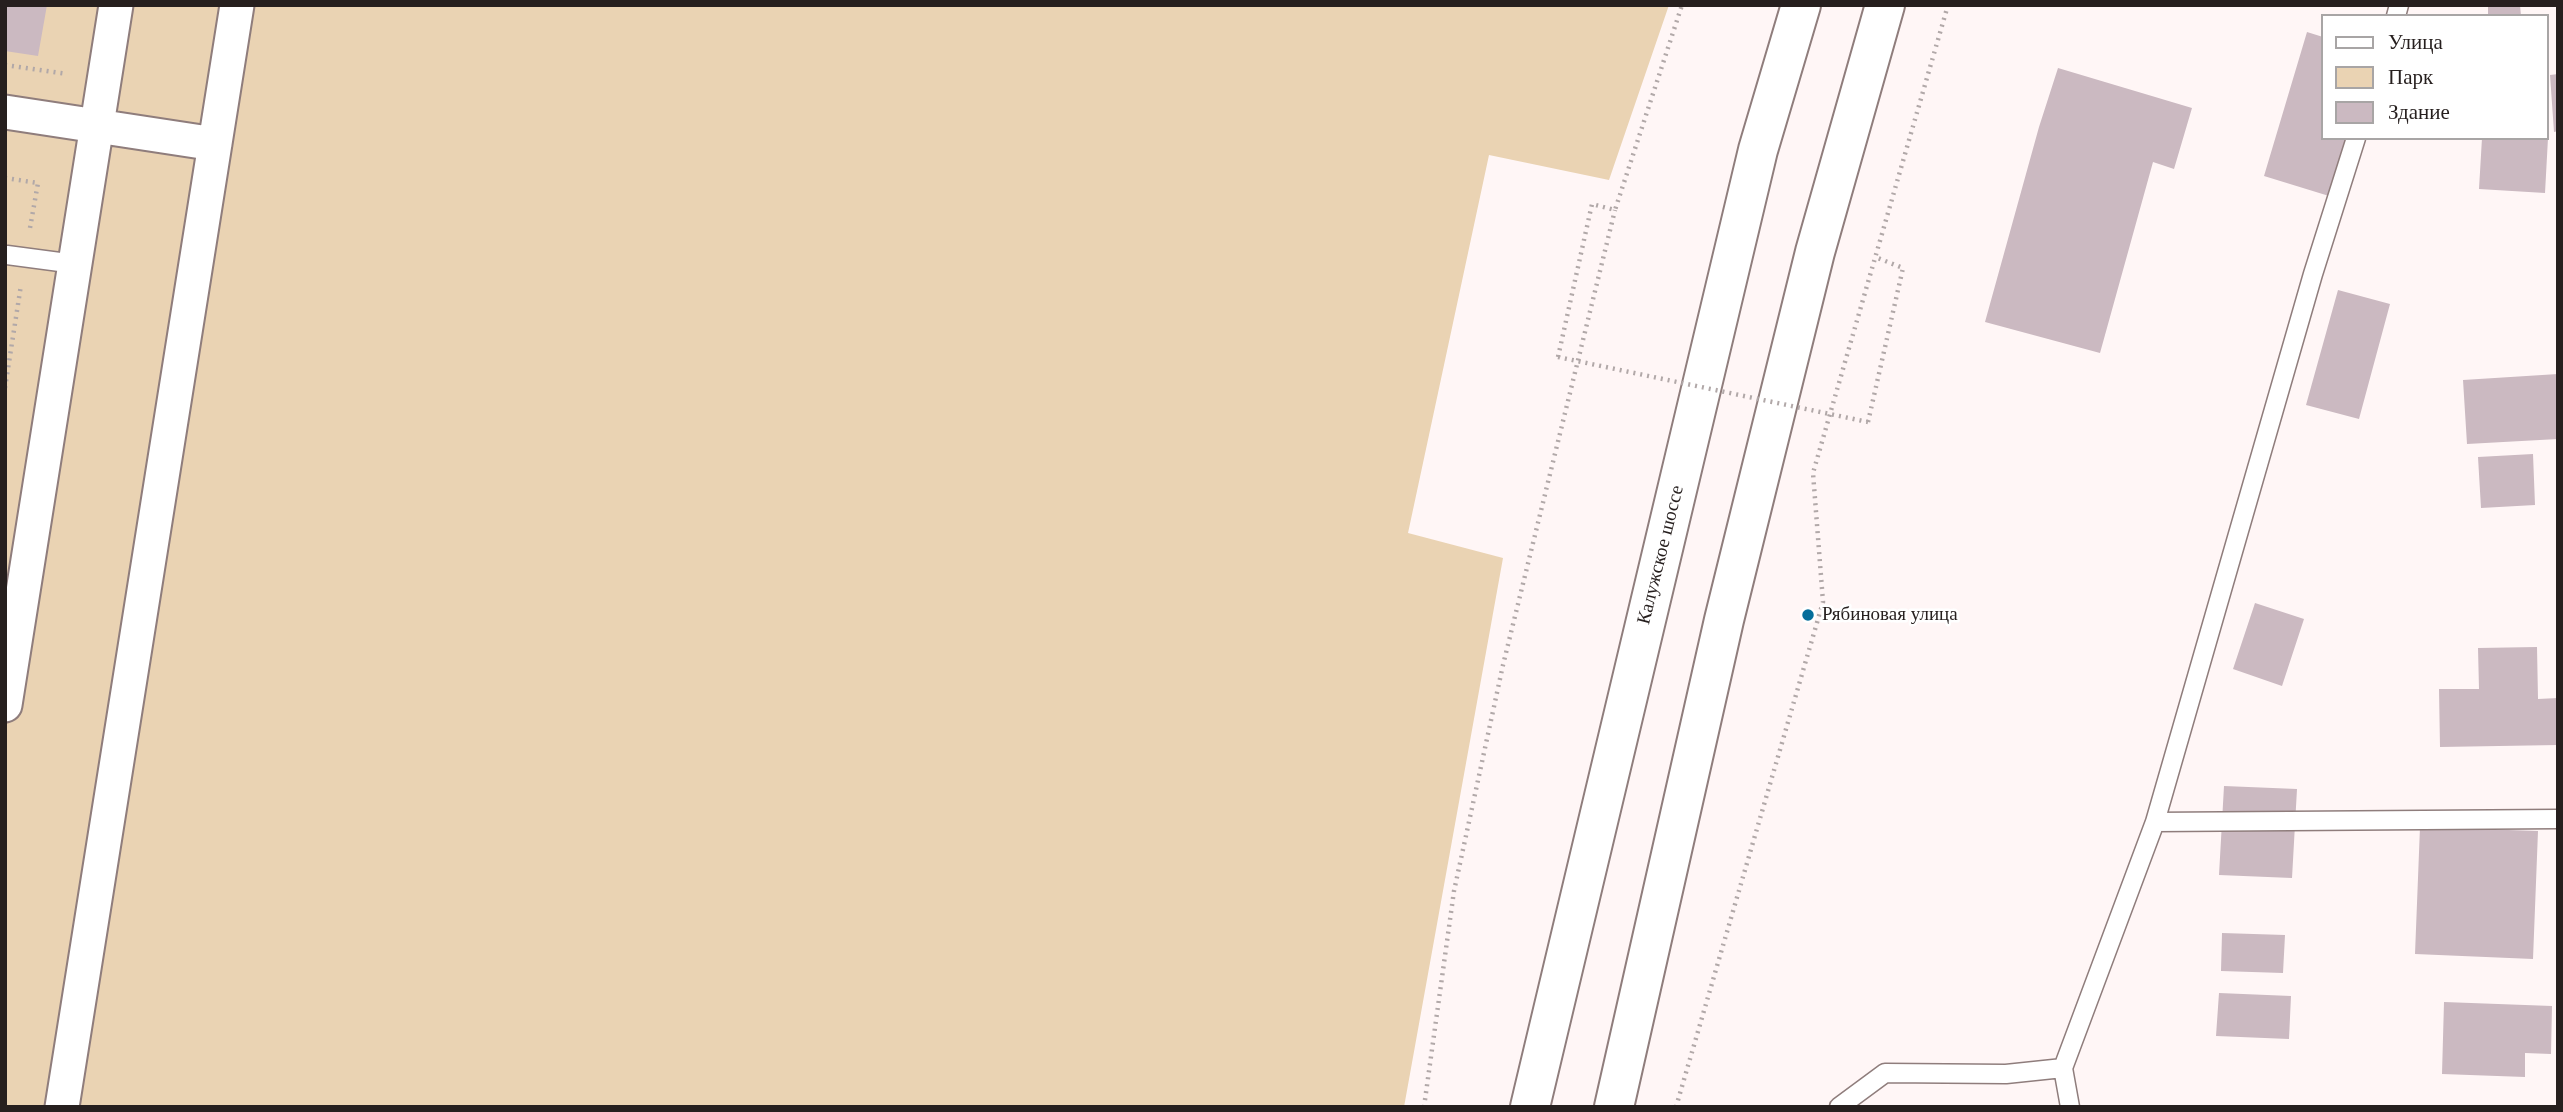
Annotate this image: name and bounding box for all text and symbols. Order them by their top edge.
legend [2322,14,2549,140]
text: Улица [2388,30,2443,54]
text: Парк [2388,65,2433,89]
text: Здание [2388,100,2450,124]
street label: Калужское шоссе [1633,483,1689,627]
place label: Рябиновая улица [1822,604,1958,626]
marker: Рябиновая улица [1800,607,1816,623]

